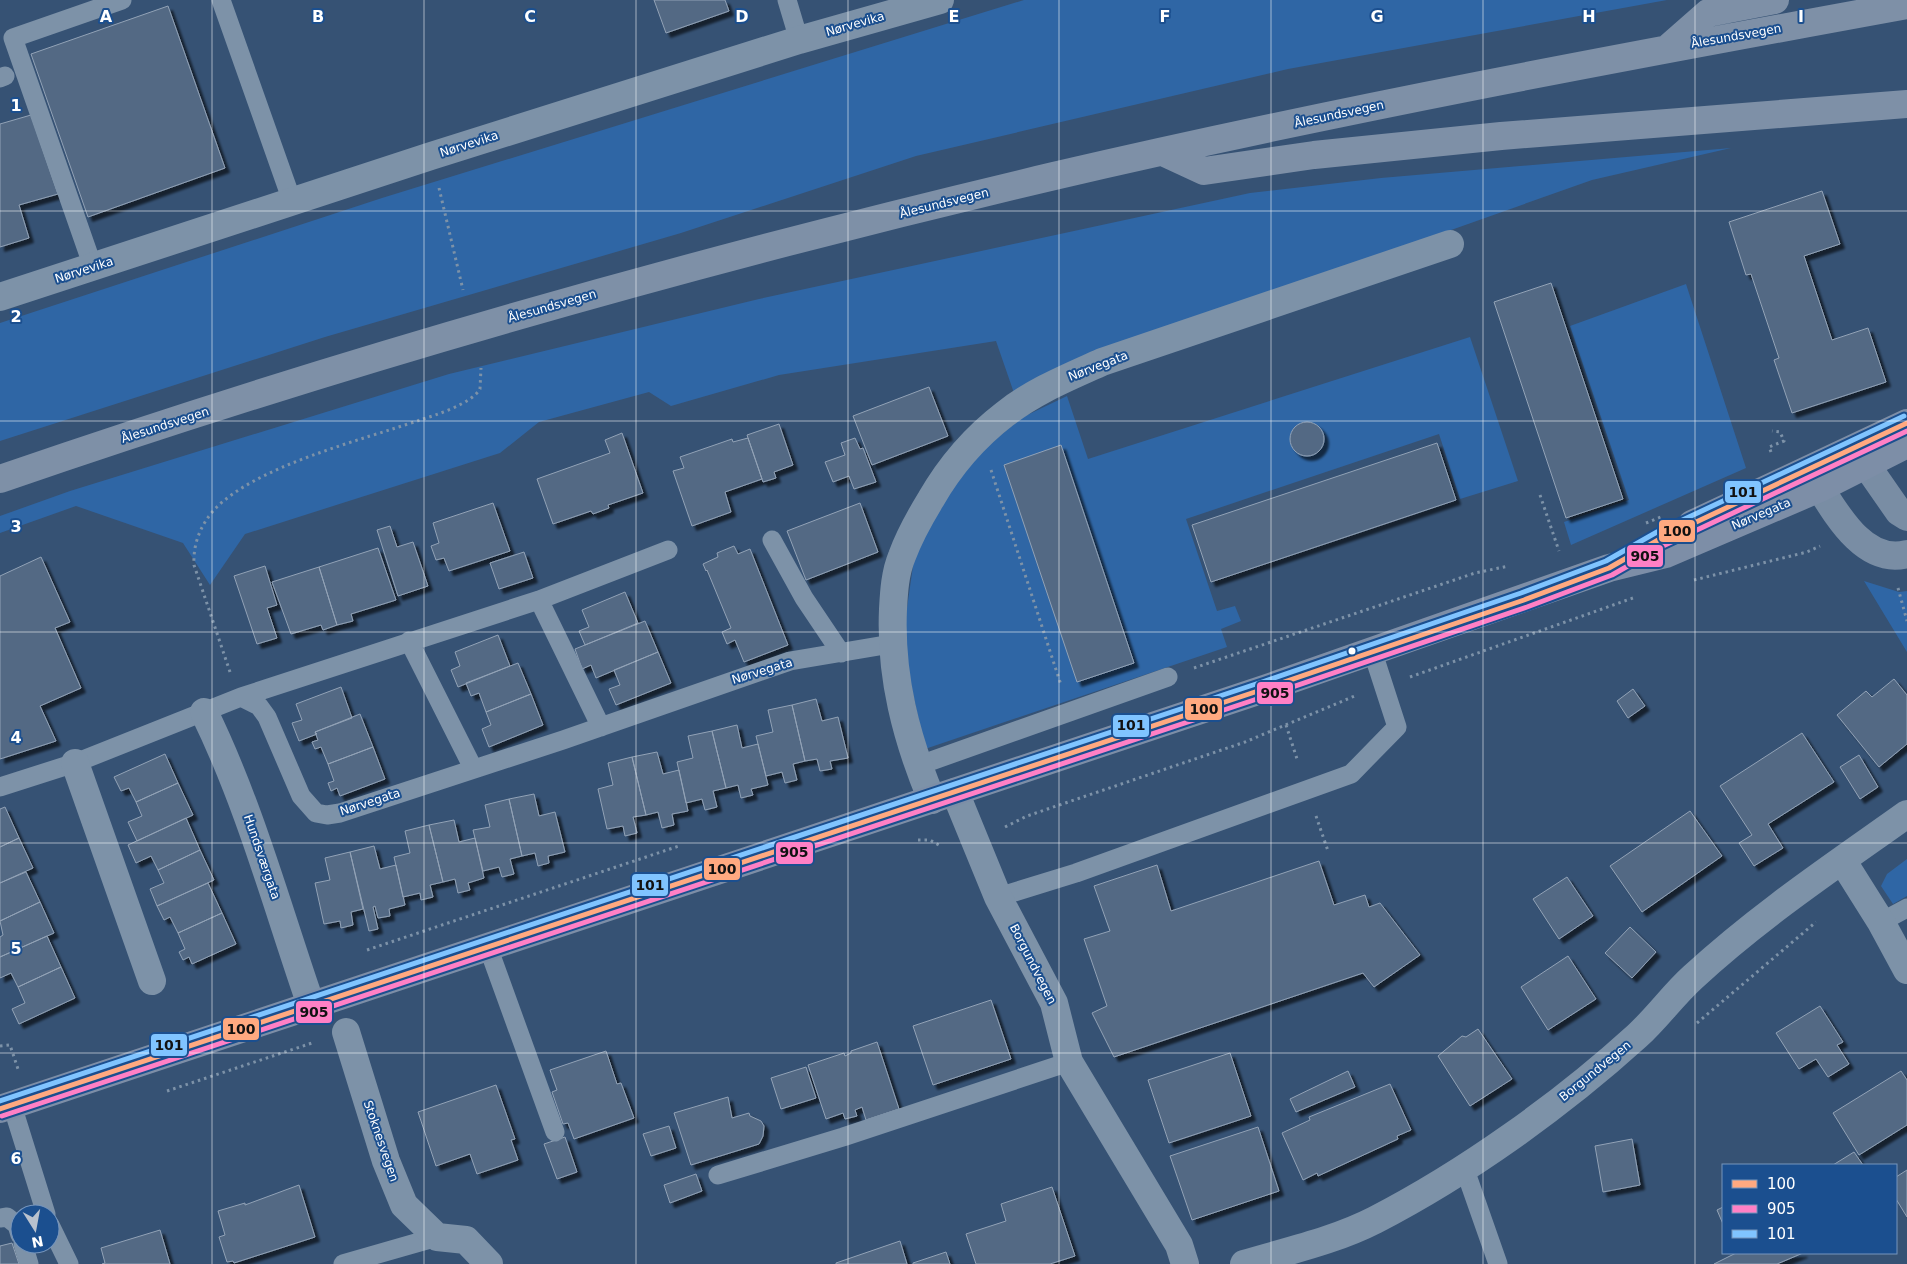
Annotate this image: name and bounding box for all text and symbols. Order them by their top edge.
text: A [100,7,113,26]
text: B [312,7,324,26]
text: C [524,7,536,26]
text: D [735,7,749,26]
text: E [949,7,959,26]
text: F [1160,7,1170,26]
text: G [1370,7,1384,26]
text: H [1582,7,1596,26]
text: I [1798,7,1804,26]
street label: Nørvevika [824,9,886,39]
street label: Ålesundsvegen [1690,20,1782,51]
text: 1 [10,96,22,115]
street label: Ålesundsvegen [1293,97,1385,130]
street label: Nørvevika [438,128,500,160]
street label: Ålesundsvegen [898,184,990,221]
street label: Nørvevika [53,254,115,286]
street label: Ålesundsvegen [506,286,598,325]
text: 2 [10,307,22,326]
street label: Nørvegata [1066,348,1130,384]
street label: Ålesundsvegen [119,403,211,446]
line badge: 101 [1724,480,1762,504]
text: 101 [1728,484,1758,500]
street label: Nørvegata [1729,495,1793,533]
text: 3 [10,517,22,536]
line badge: 100 [1658,519,1696,543]
text: 100 [1662,523,1692,539]
line badge: 905 [1626,544,1664,568]
text: 905 [1630,548,1660,564]
unlabelled marker [1347,646,1357,656]
street label: Nørvegata [730,655,794,687]
line badge: 905 [1256,681,1294,705]
text: 905 [1260,685,1290,701]
line badge: 100 [1184,697,1223,721]
text: 100 [1189,701,1219,717]
line badge: 101 [1112,714,1150,738]
text: 101 [1116,717,1146,733]
text: 4 [10,728,22,747]
street label: Nørvegata [338,786,402,818]
street label: Hundsværgata [241,813,283,901]
line badge: 905 [775,841,814,865]
text: 905 [779,844,809,860]
line badge: 100 [703,857,741,881]
text: 100 [707,861,737,877]
line badge: 101 [631,873,669,897]
text: 101 [635,877,665,893]
street label: Borgundvegen [1007,922,1059,1006]
text: 5 [10,939,22,958]
line badge: 905 [295,1000,333,1024]
text: 905 [299,1004,329,1020]
line badge: 100 [222,1017,260,1041]
text: 100 [226,1021,256,1037]
line badge: 101 [150,1033,188,1057]
text: 101 [154,1037,184,1053]
street label: Borgundvegen [1556,1038,1634,1104]
street label: Stoknesvegen [361,1099,401,1183]
text: 6 [10,1149,22,1168]
legend [1722,1164,1897,1254]
text: 100 [1767,1175,1796,1193]
text: 905 [1767,1200,1796,1218]
north arrow [10,1204,60,1254]
text: 101 [1767,1225,1796,1243]
text: N [30,1233,45,1251]

